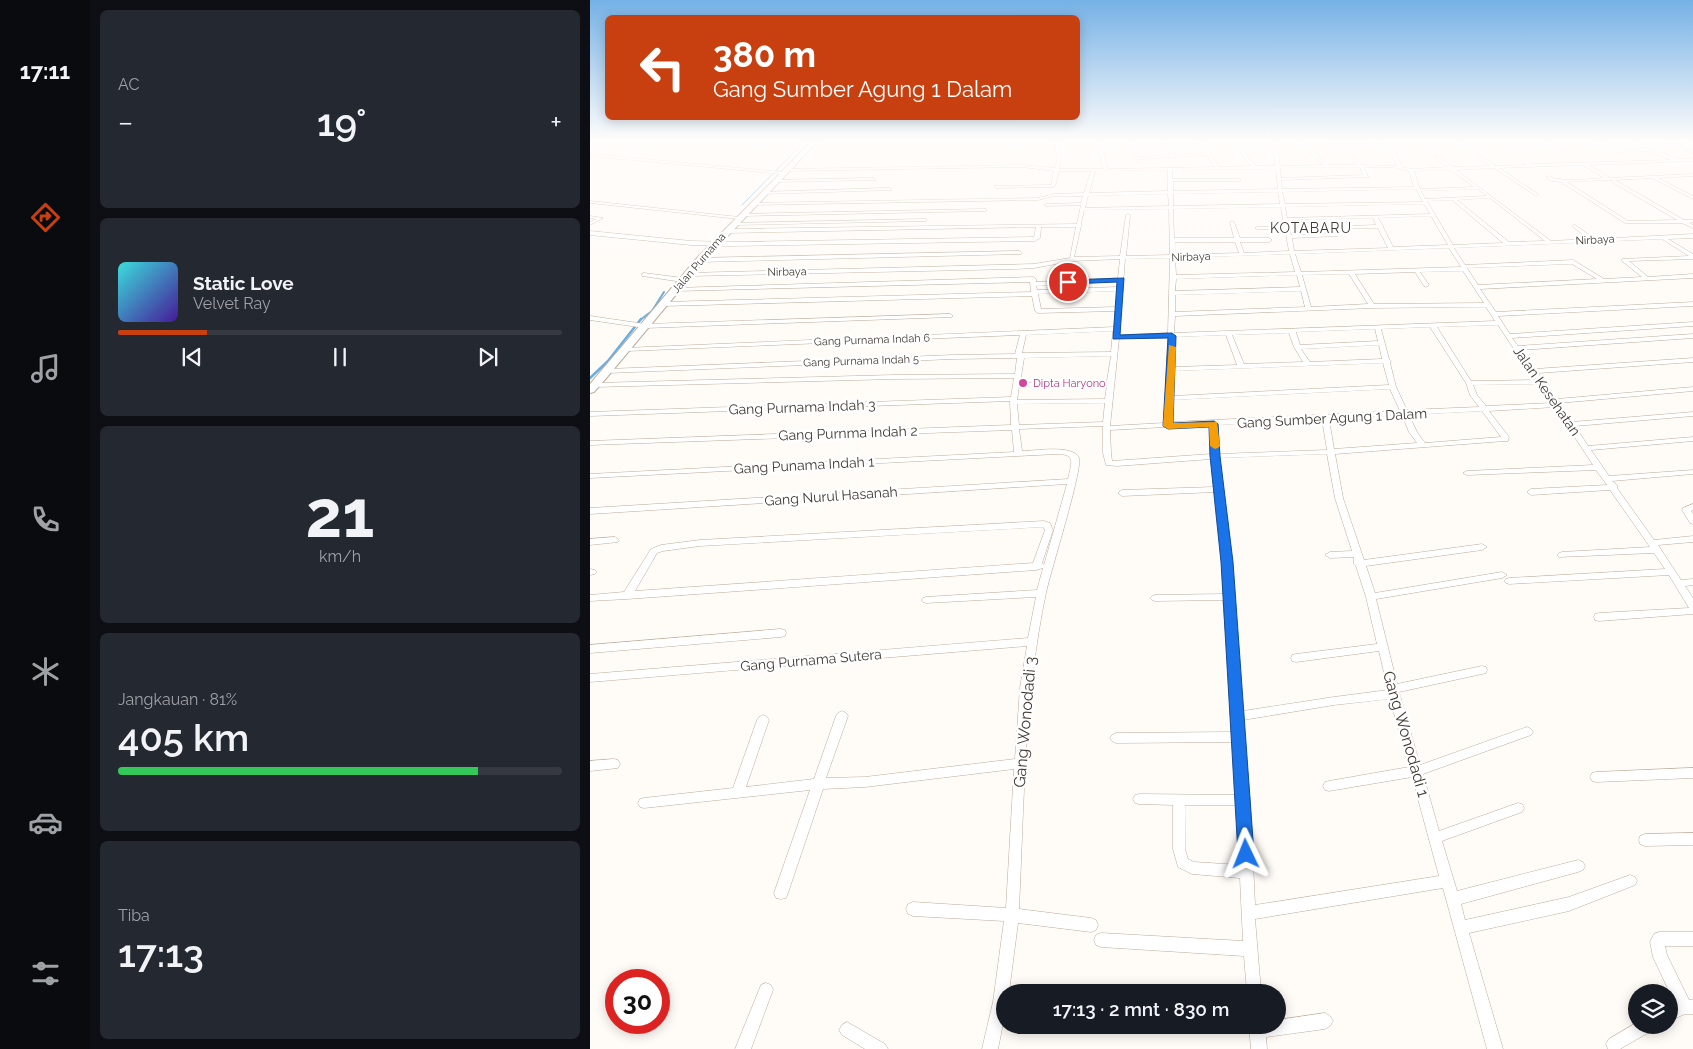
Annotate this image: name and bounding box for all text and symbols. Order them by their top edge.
text: 380 m [713,34,816,75]
icon: left [630,35,695,100]
text: 17:11 [20,58,70,84]
text: AC [118,75,139,94]
text: Gang Sumber Agung 1 Dalam [713,76,1012,102]
text: 19° [317,100,367,145]
text: − [118,106,133,139]
text: + [550,106,562,139]
icon: directions [28,200,63,235]
district label: KOTABARU [1270,220,1352,236]
street label: Jalan Purnama [669,230,729,296]
street label: Nirbaya [1575,232,1615,248]
street label: Nirbaya [1171,250,1211,264]
pin [1047,261,1089,303]
street label: Nirbaya [767,265,807,279]
icon: arrive [1054,268,1082,296]
text: Static Love [193,272,294,294]
text: Velvet Ray [193,294,271,313]
street label: Gang Purnama Indah 6 [814,331,931,349]
icon: previous [178,343,206,371]
icon: pause [326,343,354,371]
icon: next [474,343,502,371]
street label: Jalan Kesehatan [1510,343,1584,439]
icon: music [28,351,63,386]
street label: Gang Purnama Indah 5 [803,352,919,370]
marker: Dipta Haryono [1017,377,1029,389]
place label: Dipta Haryono [1033,377,1106,390]
street label: Gang Purnama Indah 3 [728,396,876,418]
street label: Gang Sumber Agung 1 Dalam [1237,405,1427,431]
street label: Gang Purnma Indah 2 [778,423,918,443]
street label: Gang Punama Indah 1 [733,453,875,477]
text: 21 [306,476,374,552]
street label: Gang Nurul Hasanah [764,483,898,509]
icon: phone [28,502,63,537]
text: km/h [319,547,361,566]
street label: Gang Purnama Sutera [740,646,882,674]
icon: climate [28,654,63,689]
street label: Gang Wonodadi 3 [1010,656,1040,788]
street label: Gang Wonodadi 1 [1379,669,1433,799]
text: Jangkauan · 81% [118,690,237,709]
text: 405 km [118,715,249,760]
icon: car [28,805,63,840]
position arrow [1219,827,1271,879]
text: Tiba [118,906,150,925]
text: 17:13 [118,931,204,976]
icon: filters [28,956,63,991]
speed limit sign: 30 [605,969,670,1034]
map controls [1628,984,1678,1034]
button: layers [1628,984,1678,1034]
text: 17:13 · 2 mnt · 830 m [1053,998,1229,1020]

